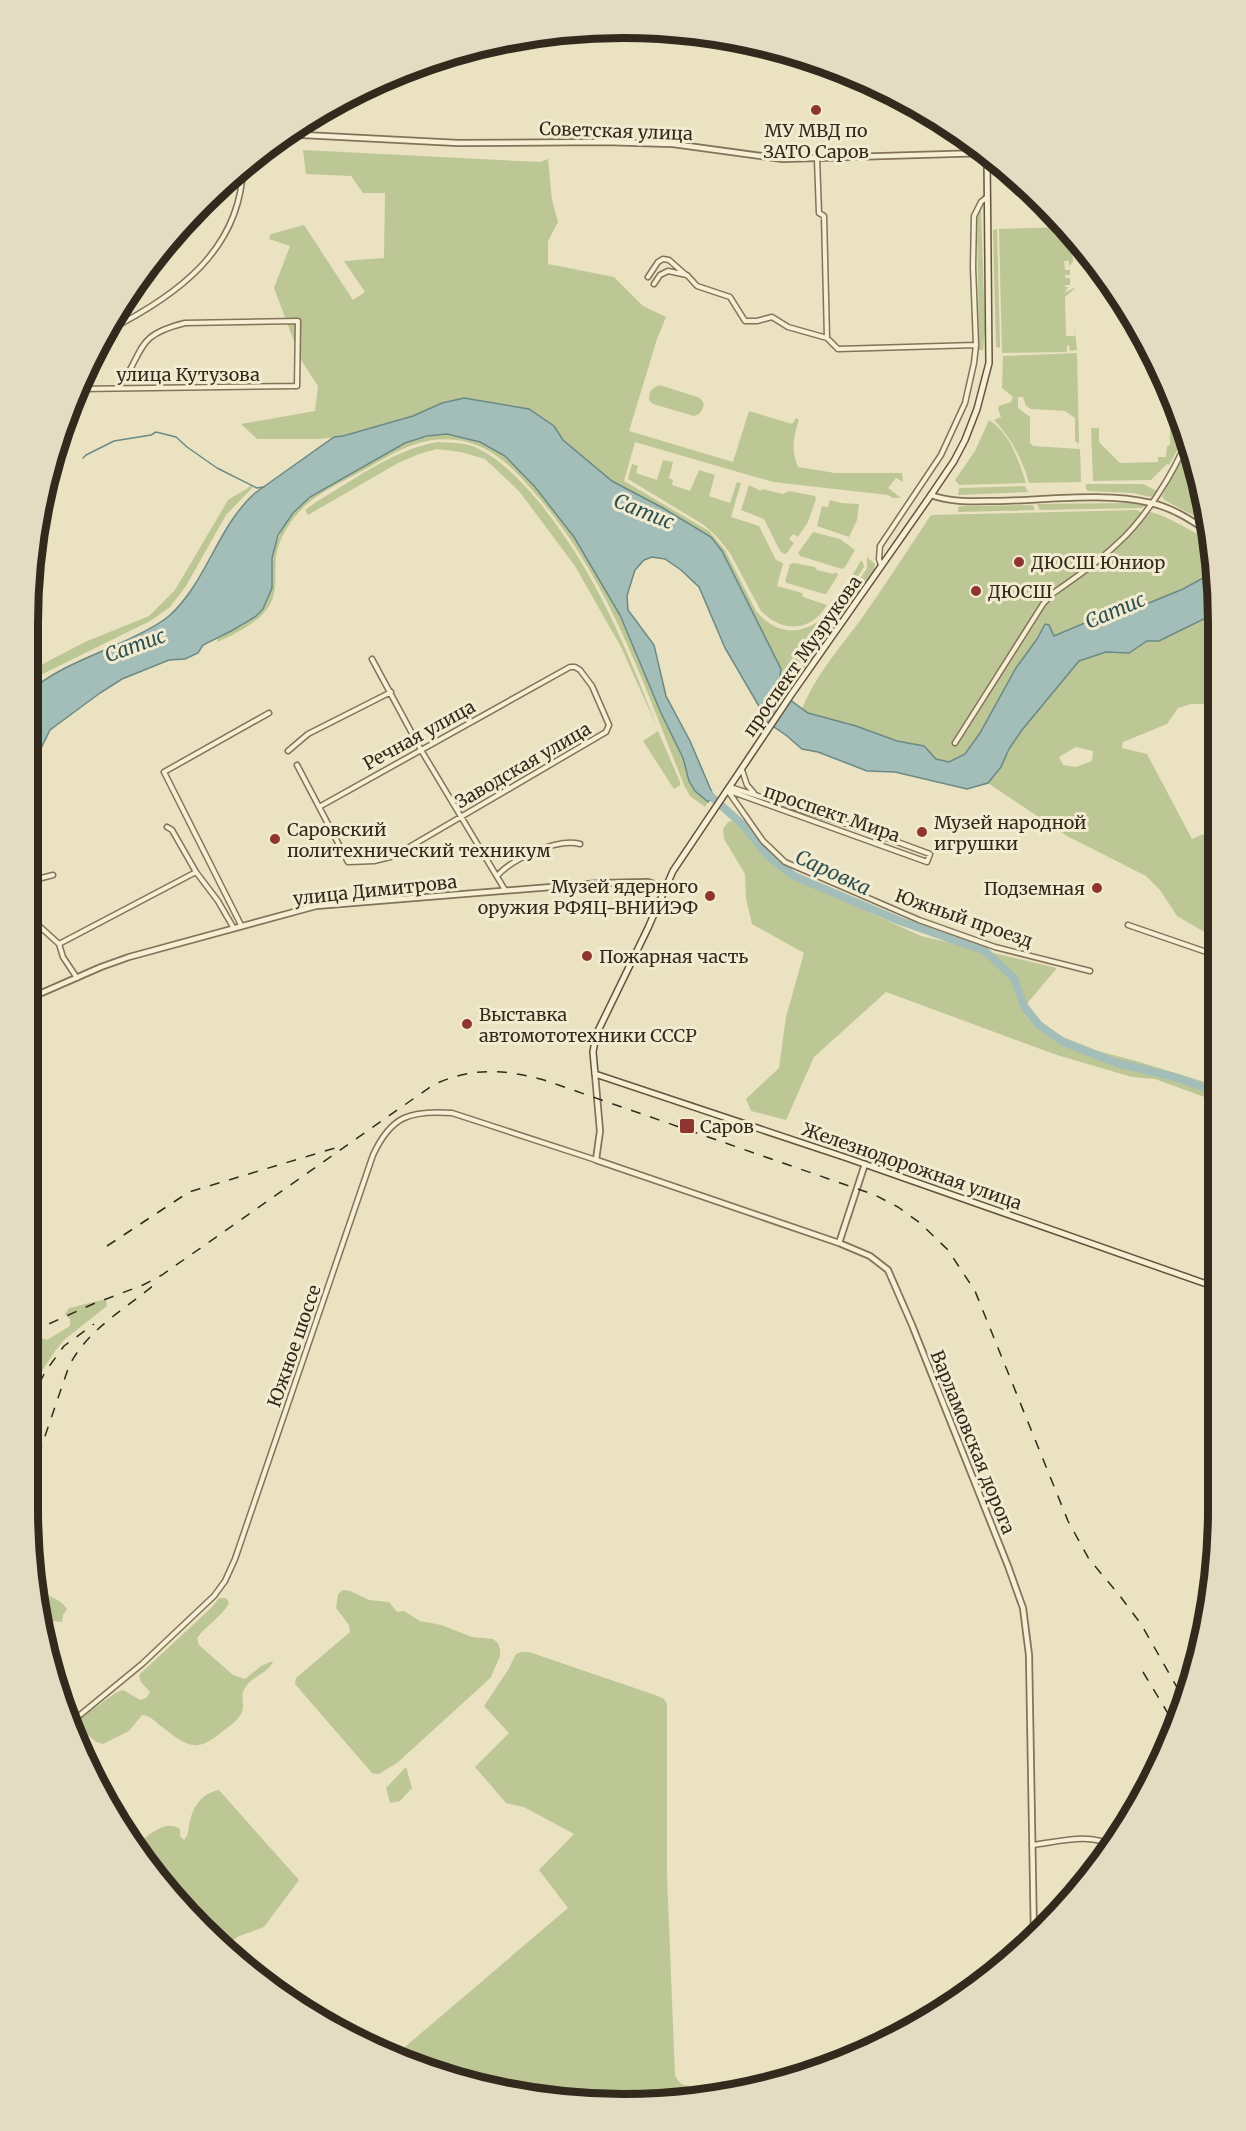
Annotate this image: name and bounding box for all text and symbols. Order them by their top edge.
marker: МУ МВД по ЗАТО Саров [809,103,823,117]
street label: Советская улица [539,117,694,145]
place label: МУ МВД по ЗАТО Саров [763,119,869,163]
street label: улица Кутузова [116,363,260,386]
water label: Сатис [610,488,678,534]
place label: ДЮСШ Юниор [1031,551,1165,574]
marker: ДЮСШ Юниор [1012,555,1026,569]
street label: проспект Музрукова [738,571,866,741]
place label: ДЮСШ [988,580,1052,603]
marker: ДЮСШ [969,584,983,598]
water label: Сатис [1081,586,1149,634]
water label: Сатис [101,622,169,668]
street label: Речная улица [359,695,479,775]
street label: Заводская улица [451,717,595,813]
street label: проспект Мира [761,779,903,847]
place label: Музей народной игрушки [934,811,1087,855]
place label: Саровский политехнический техникум [287,818,551,862]
marker: Музей народной игрушки [915,825,929,839]
marker: Саровский политехнический техникум [268,832,282,846]
water label: Саровка [791,844,875,900]
street label: улица Димитрова [292,870,458,910]
place label: Музей ядерного оружия РФЯЦ-ВНИИЭФ [478,875,698,919]
place label: Подземная [984,877,1085,900]
marker: Подземная [1090,881,1104,895]
street label: Южный проезд [892,884,1036,952]
marker: Музей ядерного оружия РФЯЦ-ВНИИЭФ [703,889,717,903]
place label: Пожарная часть [599,945,748,968]
marker: Пожарная часть [580,949,594,963]
place label: Выставка автомототехники СССР [479,1003,697,1047]
marker: Выставка автомототехники СССР [460,1017,474,1031]
place label: Саров [700,1115,754,1138]
marker: Саров [678,1117,696,1135]
street label: Железнодорожная улица [799,1117,1025,1215]
street label: Южное шоссе [262,1282,326,1410]
street label: Варламовская дорога [926,1347,1021,1538]

